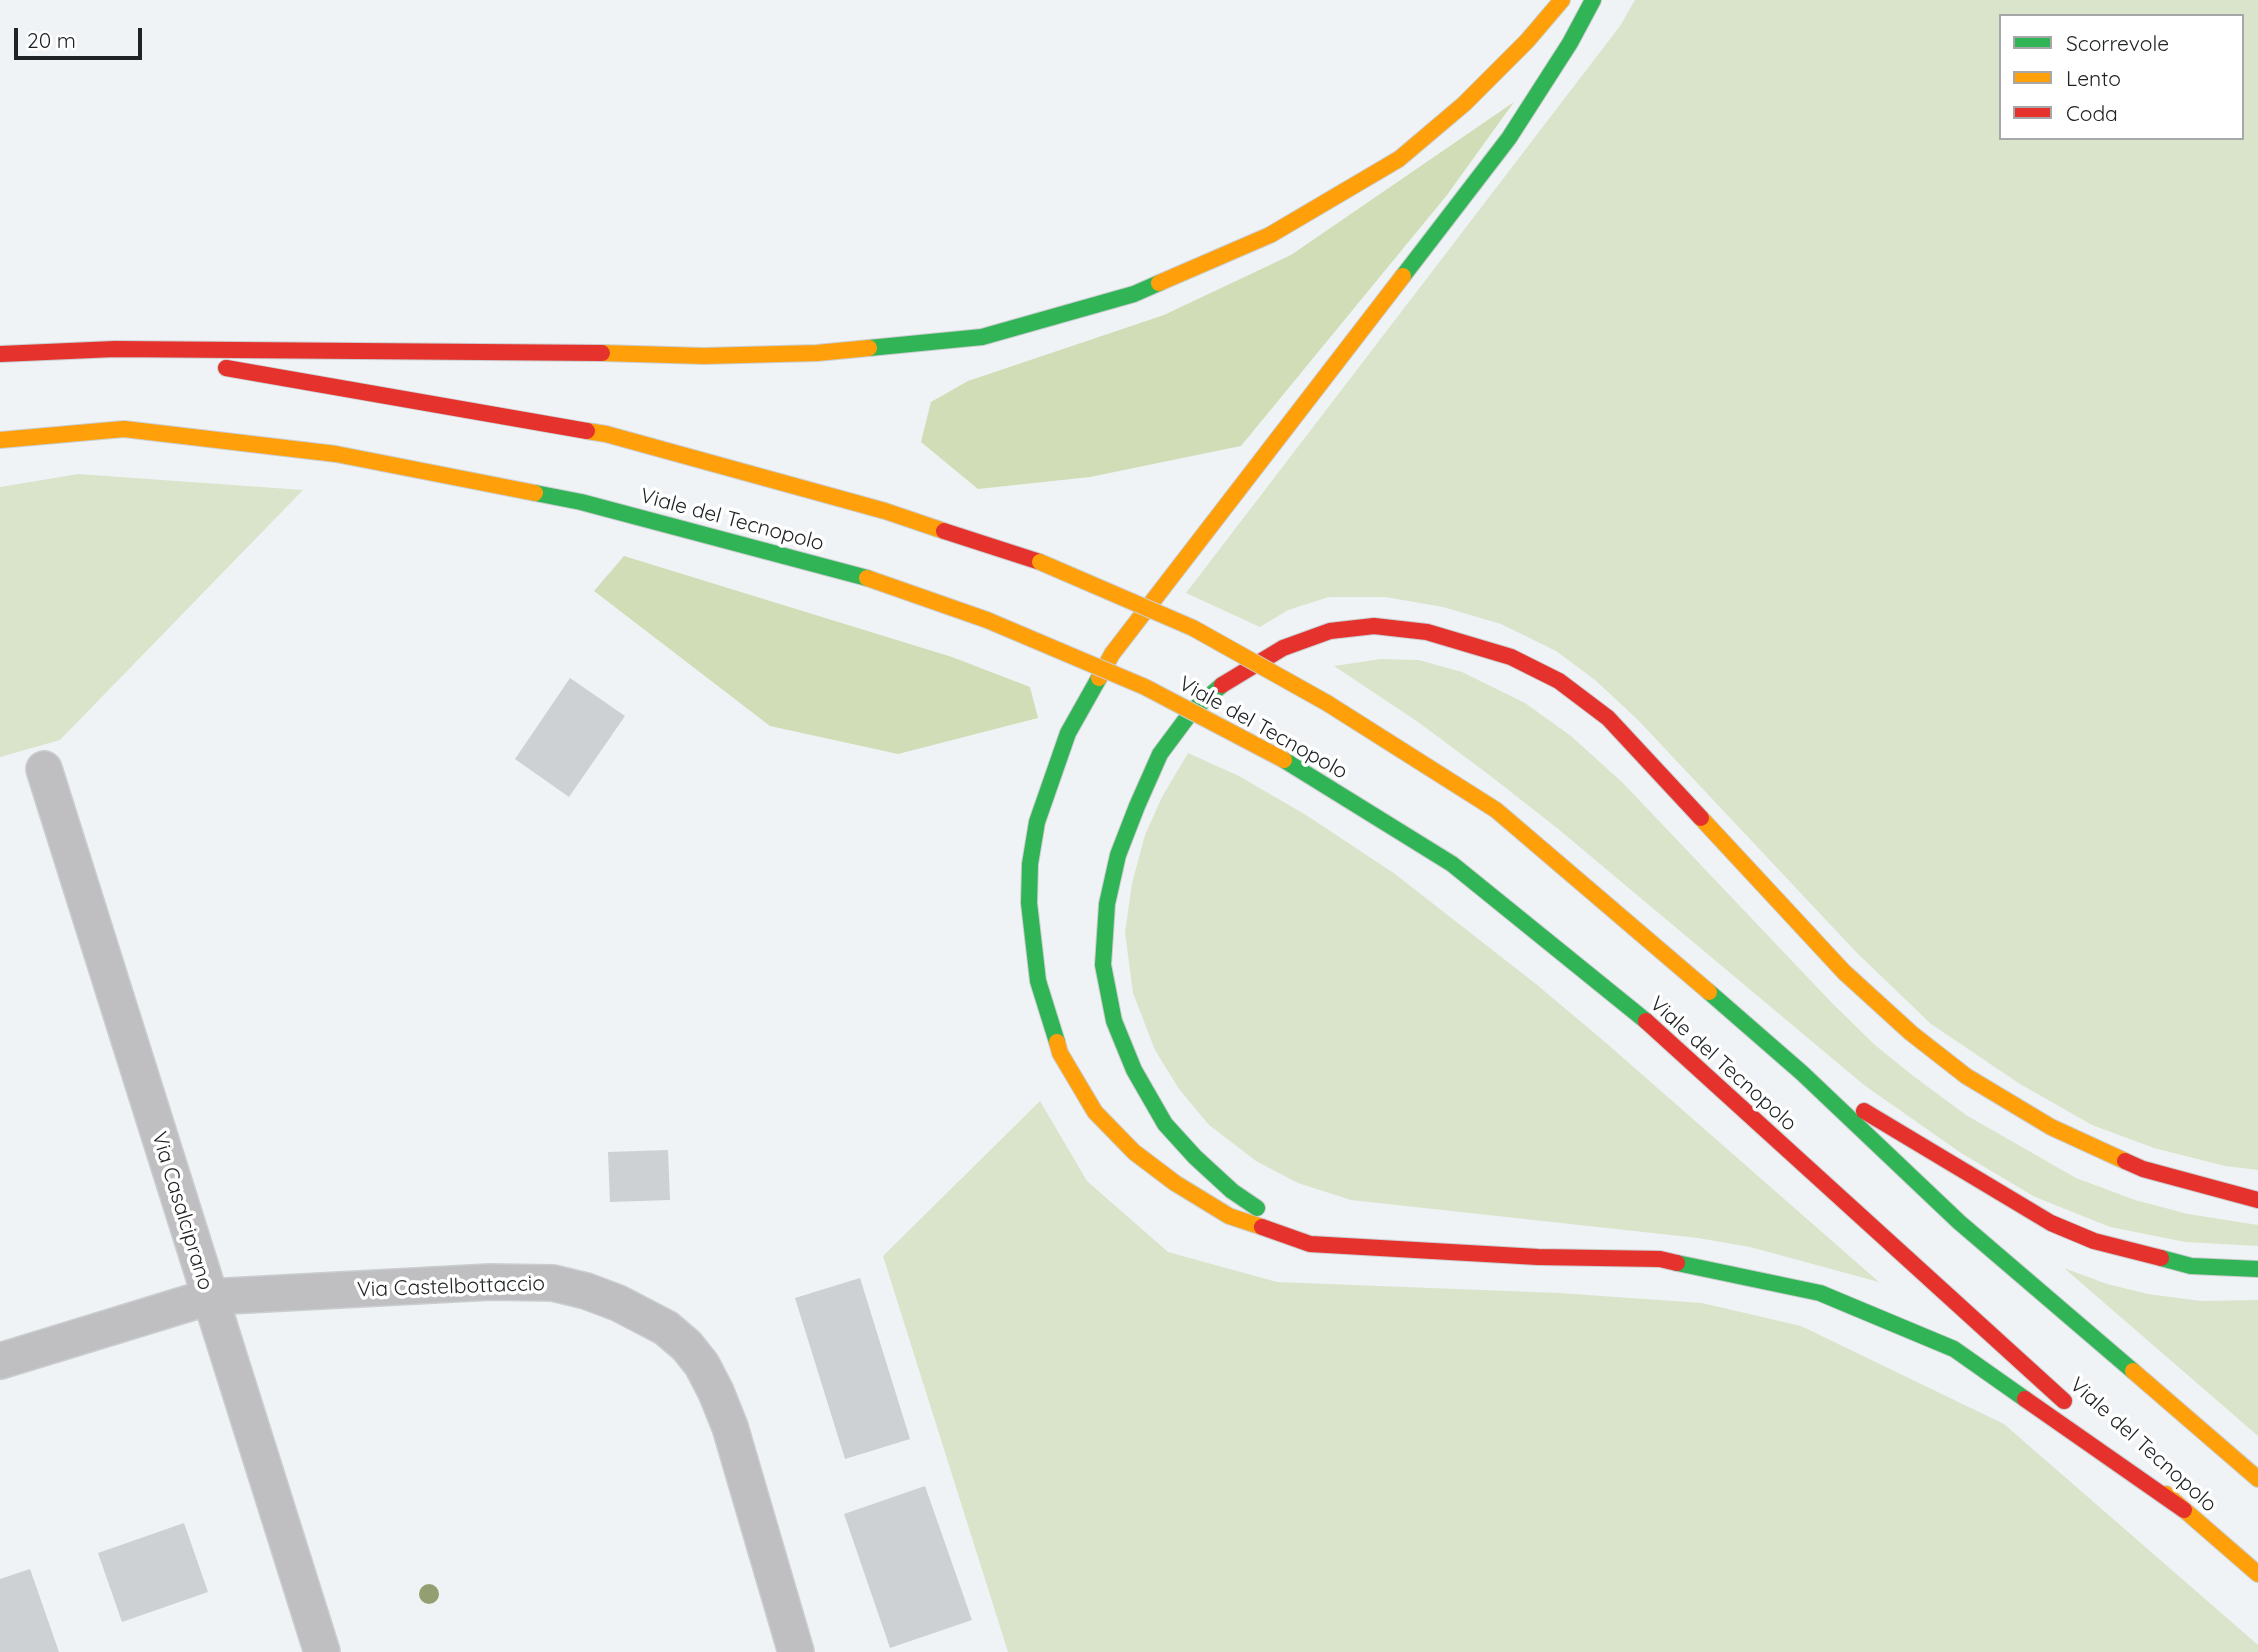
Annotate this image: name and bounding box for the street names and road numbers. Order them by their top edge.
street label: Viale del Tecnopolo [637,483,827,557]
street label: Viale del Tecnopolo [1174,671,1352,785]
street label: Viale del Tecnopolo [1644,991,1802,1137]
street label: Via Casalciprano [146,1129,218,1293]
street label: Via Castelbottaccio [357,1271,545,1303]
street label: Viale del Tecnopolo [2064,1372,2222,1518]

